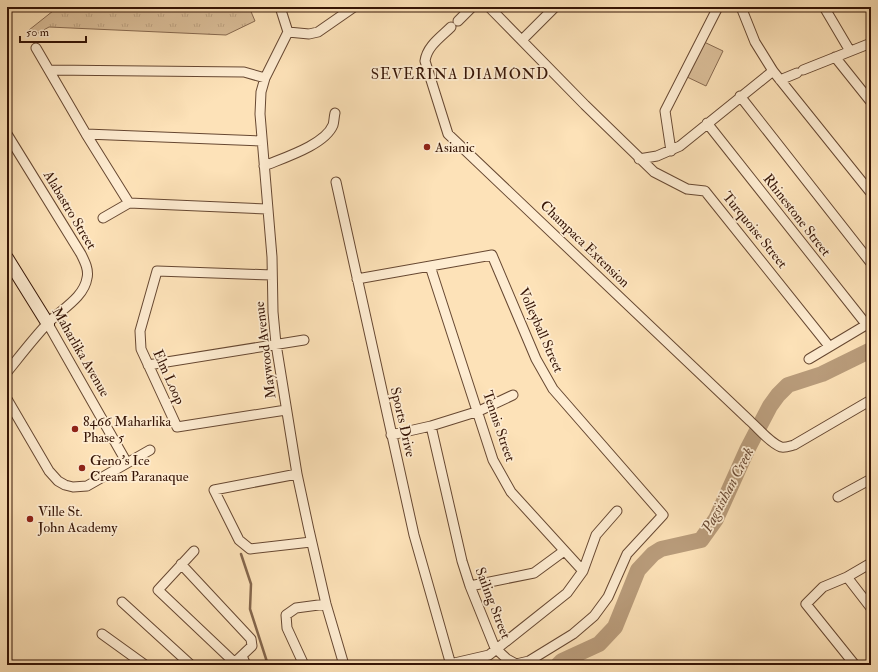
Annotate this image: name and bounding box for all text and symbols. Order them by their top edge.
scale bar [20,18,86,44]
text: 50 m [26,25,50,40]
district label: SEVERINA DIAMOND [371,65,549,84]
place label: Asianic [434,139,475,156]
marker: Asianic [422,142,432,152]
street label: Alabastro Street [39,167,100,253]
street label: Rhinestone Street [760,170,835,260]
street label: Turquoise Street [719,188,791,272]
street label: Champaca Extension [536,197,633,292]
street label: Volleyball Street [514,285,567,376]
street label: Maywood Avenue [251,300,280,399]
street label: Maharlika Avenue [48,304,114,400]
street label: Elm Loop [148,347,189,407]
street label: Sports Drive [386,385,419,459]
street label: Tennis Street [479,388,519,464]
place label: 8466 Maharlika Phase 5 [83,413,172,446]
marker: 8466 Maharlika Phase 5 [70,424,80,434]
water label: Pagsisihan Creek [697,444,758,537]
place label: Geno’s Ice Cream Paranaque [90,452,189,485]
marker: Geno’s Ice Cream Paranaque [77,463,87,473]
place label: Ville St. John Academy [37,503,118,537]
marker: Ville St. John Academy [25,514,35,524]
street label: Sailing Street [472,565,515,642]

